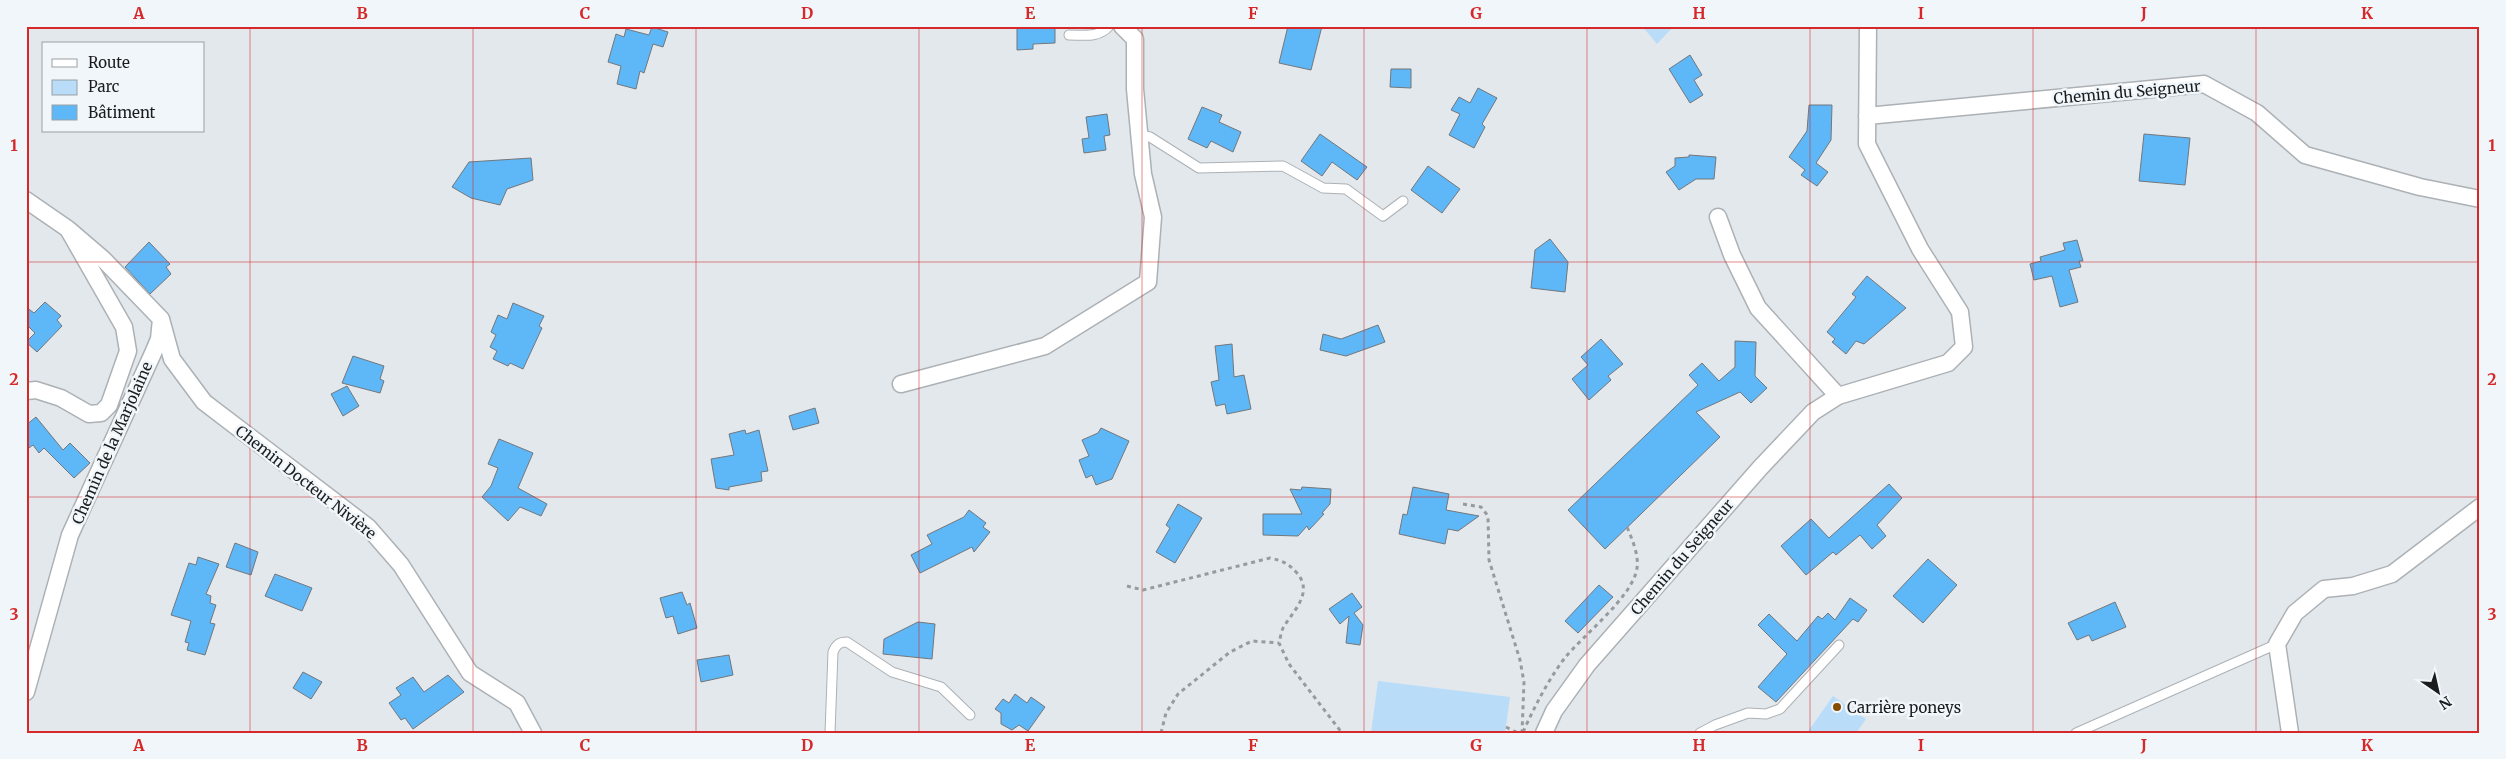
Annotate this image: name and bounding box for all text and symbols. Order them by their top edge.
text: A [132,3,145,23]
text: B [356,3,368,23]
text: C [580,3,590,23]
text: D [801,3,813,23]
text: E [1025,3,1036,23]
text: F [1248,3,1258,23]
text: G [1470,3,1482,23]
text: H [1692,3,1706,23]
text: I [1918,3,1924,23]
text: J [2140,3,2147,23]
text: K [2361,3,2373,23]
legend [42,42,205,132]
text: Route [88,53,130,72]
street label: Chemin du Seigneur [2053,76,2202,108]
text: Parc [88,77,120,96]
text: Bâtiment [88,103,156,122]
text: 1 [10,135,18,155]
text: 1 [2488,135,2496,155]
street label: Chemin de la Marjolaine [68,359,156,527]
text: 2 [9,369,19,389]
text: 2 [2487,369,2497,389]
street label: Chemin Docteur Nivière [232,421,380,543]
street label: Chemin du Seigneur [1626,495,1738,619]
text: 3 [9,604,19,624]
text: 3 [2487,604,2497,624]
north arrow [2414,666,2464,716]
text: N [2436,692,2455,713]
place label: Carrière poneys [1847,698,1961,717]
marker: Carrière poneys [1831,701,1843,713]
text: A [132,735,145,755]
text: B [356,735,368,755]
text: C [580,735,590,755]
text: D [801,735,813,755]
text: E [1025,735,1036,755]
text: F [1248,735,1258,755]
text: G [1470,735,1482,755]
text: H [1692,735,1706,755]
text: I [1918,735,1924,755]
text: J [2140,735,2147,755]
text: K [2361,735,2373,755]

